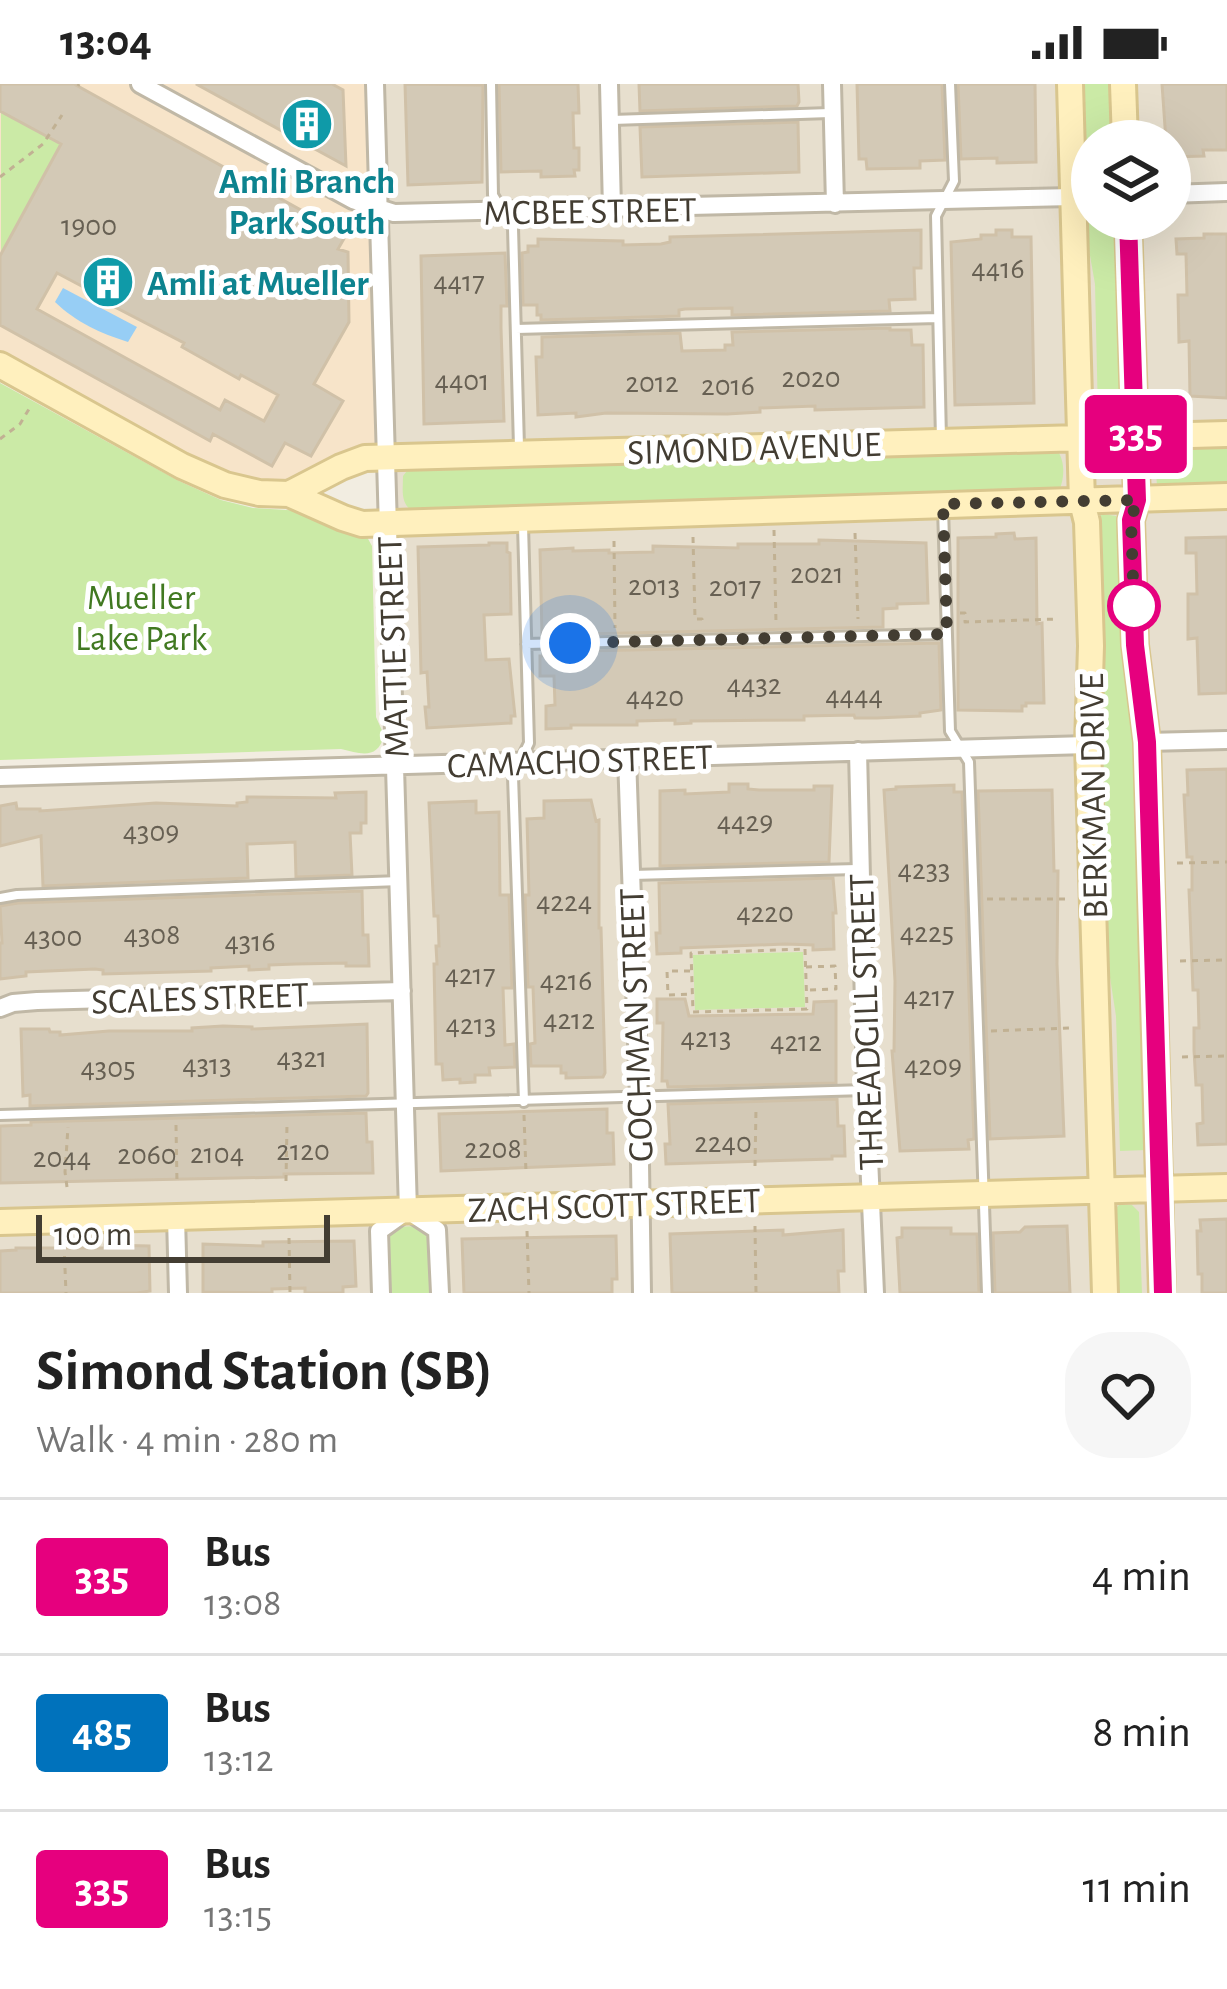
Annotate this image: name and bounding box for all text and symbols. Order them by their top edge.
text: 13:04 [60,19,152,64]
building icon: Amli Branch Park South [279,96,335,152]
map controls [1071,120,1191,240]
button: layers [1071,120,1191,240]
place label: Amli Branch Park South [219,164,395,241]
street label: MCBEE STREET [483,192,697,232]
house number: 1900 [61,211,117,241]
building icon: Amli at Mueller [80,254,136,310]
house number: 4416 [971,254,1025,284]
place label: Amli at Mueller [147,266,369,302]
house number: 4417 [433,267,485,297]
house number: 2020 [782,363,840,393]
house number: 4401 [434,366,490,396]
house number: 2012 [625,368,679,398]
house number: 2016 [701,371,755,401]
line badge: 335 [1067,395,1205,473]
text: 335 [1109,413,1163,455]
street label: SIMOND AVENUE [627,427,882,471]
street label: MATTIE STREET [372,535,416,758]
house number: 2021 [790,559,844,589]
house number: 2013 [628,571,680,601]
house number: 2017 [709,572,761,602]
park label: Mueller Lake Park [75,580,208,657]
unlabelled marker [1109,581,1159,631]
your location [540,613,600,673]
house number: 4432 [727,670,781,700]
street label: BERKMAN DRIVE [1074,673,1114,919]
house number: 4444 [825,681,883,711]
house number: 4420 [626,682,684,712]
street label: CAMACHO STREET [446,739,714,785]
house number: 4429 [717,807,773,837]
house number: 4309 [123,817,179,847]
house number: 4233 [898,855,950,885]
street label: THREADGILL STREET [844,873,890,1171]
house number: 4224 [536,887,592,917]
street label: GOCHMAN STREET [614,887,660,1162]
house number: 4220 [736,898,794,928]
house number: 4225 [900,918,954,948]
house number: 4308 [124,920,180,950]
house number: 4300 [24,922,82,952]
house number: 4316 [224,927,276,957]
house number: 4217 [445,960,495,990]
house number: 4216 [540,966,592,996]
street label: SCALES STREET [90,977,310,1021]
house number: 4217 [904,982,954,1012]
house number: 4212 [543,1005,595,1035]
house number: 4213 [446,1010,496,1040]
house number: 4213 [681,1023,731,1053]
house number: 4212 [770,1027,822,1057]
house number: 4321 [277,1043,327,1073]
house number: 4313 [182,1050,232,1080]
house number: 4209 [904,1051,962,1081]
house number: 4305 [80,1053,136,1083]
house number: 2240 [694,1128,752,1158]
house number: 2208 [464,1134,522,1164]
house number: 2120 [276,1136,330,1166]
house number: 2104 [190,1139,244,1169]
house number: 2060 [117,1140,177,1170]
house number: 2044 [33,1143,91,1173]
street label: ZACH SCOTT STREET [467,1183,761,1229]
scale bar [36,1209,330,1262]
text: 100 m [54,1219,132,1252]
button: heart [1065,1332,1191,1458]
text: Simond Station (SB) [36,1343,493,1400]
text: Walk · 4 min · 280 m [36,1421,338,1460]
text: Bus [204,1530,271,1575]
text: 4 min [1092,1554,1191,1599]
text: 335 [75,1556,129,1598]
text: 13:08 [204,1584,282,1623]
text: Bus [204,1686,271,1731]
text: 8 min [1092,1710,1191,1755]
text: 485 [72,1712,132,1754]
text: 13:12 [204,1740,274,1779]
text: Bus [204,1842,271,1887]
text: 11 min [1083,1866,1191,1911]
text: 335 [75,1868,129,1910]
text: 13:15 [204,1896,272,1935]

